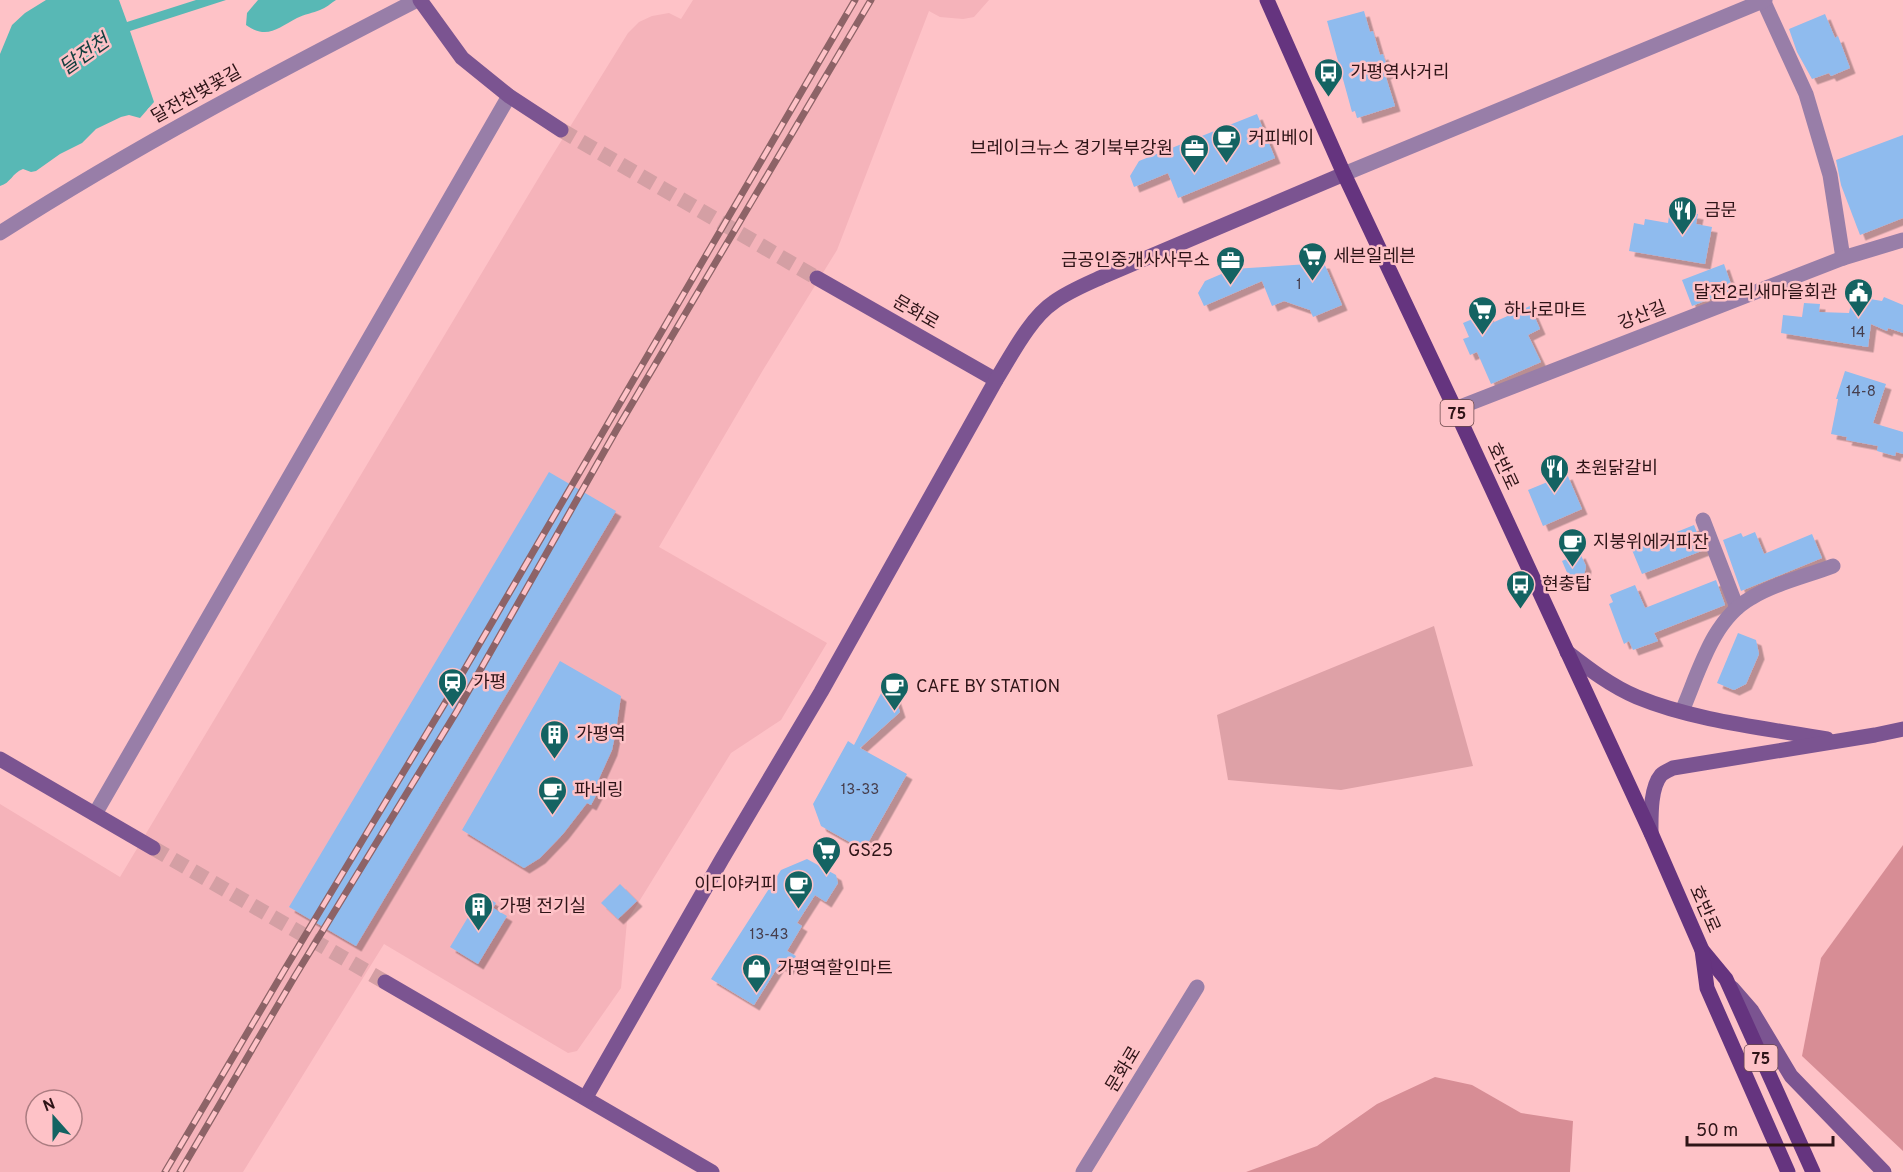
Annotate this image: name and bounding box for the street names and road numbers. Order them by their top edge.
street label: 달전천벚꽃길 [148,61,246,129]
street label: 문화로 [888,291,943,336]
street label: 강산길 [1615,297,1670,336]
road number: 75 [1440,400,1474,426]
street label: 호반로 [1481,439,1523,494]
street label: 호반로 [1683,882,1724,937]
street label: 문화로 [1102,1043,1147,1097]
road number: 75 [1744,1045,1778,1071]

